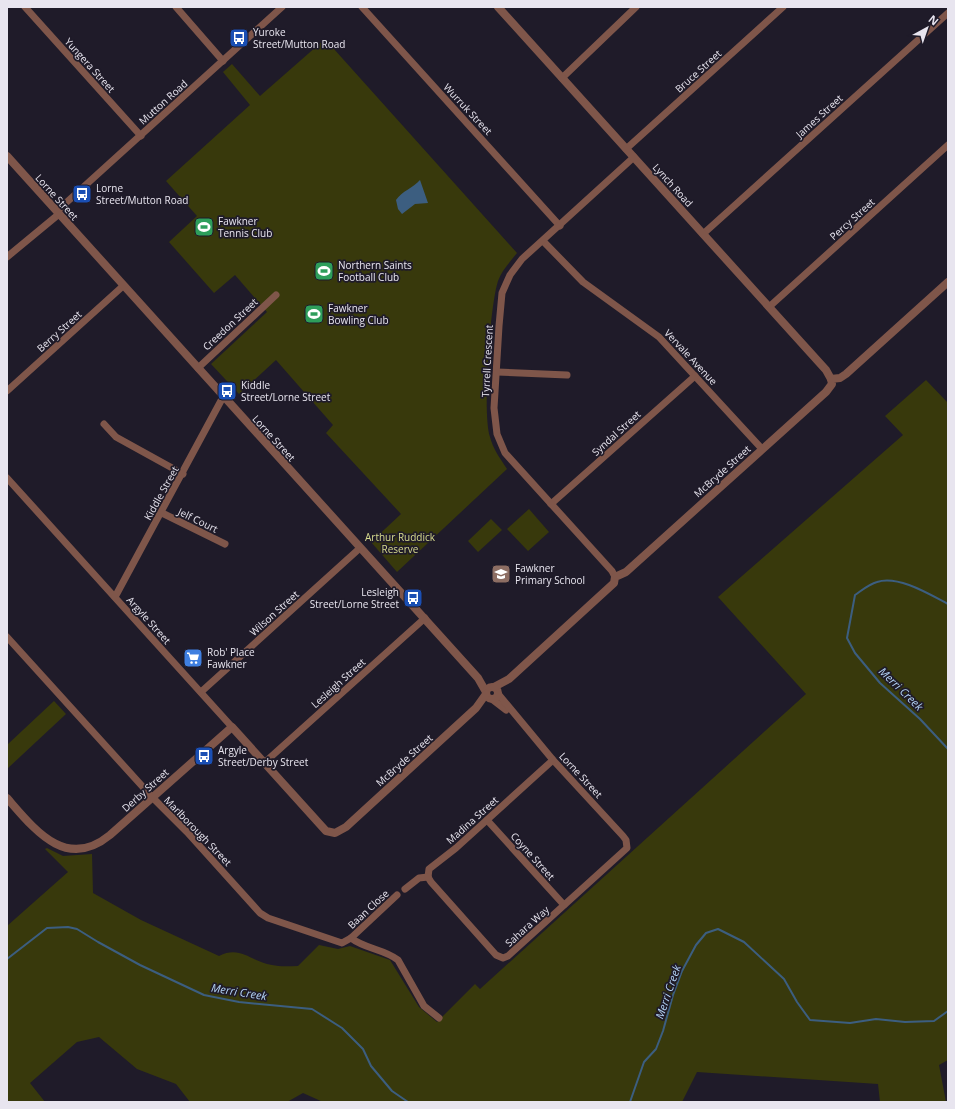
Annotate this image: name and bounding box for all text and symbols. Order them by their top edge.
north arrow [907,8,947,48]
text: N [925,11,942,29]
place label: Yuroke Street/Mutton Road [253,25,345,51]
bus stop icon: Yuroke Street/Mutton Road [228,27,250,49]
street label: Yungera Street [62,35,119,96]
street label: Bruce Street [672,46,724,95]
street label: Mutton Road [136,76,190,128]
street label: Wurruk Street [441,80,496,138]
street label: James Street [792,91,846,141]
street label: Lynch Road [650,160,696,210]
street label: Lorne Street [33,171,82,223]
place label: Lorne Street/Mutton Road [96,181,188,207]
bus stop icon: Lorne Street/Mutton Road [71,183,93,205]
street label: Percy Street [826,195,878,243]
place label: Fawkner Tennis Club [218,214,272,240]
sports icon: Fawkner Tennis Club [193,216,215,238]
place label: Northern Saints Football Club [338,258,412,284]
sports icon: Northern Saints Football Club [313,260,335,282]
street label: Creedon Street [199,295,261,353]
place label: Fawkner Bowling Club [328,301,389,327]
sports icon: Fawkner Bowling Club [303,303,325,325]
street label: Berry Street [34,307,85,355]
street label: Tyrrell Crescent [478,324,496,398]
street label: Vervale Avenue [661,326,721,388]
place label: Kiddle Street/Lorne Street [241,378,331,404]
bus stop icon: Kiddle Street/Lorne Street [216,380,238,402]
street label: Syndal Street [589,407,644,459]
street label: Lorne Street [250,412,299,464]
street label: McBryde Street [691,442,754,500]
street label: Kiddle Street [140,463,182,522]
street label: Jelf Court [175,504,221,536]
park label: Arthur Ruddick Reserve [365,530,436,556]
place label: Fawkner Primary School [515,561,585,587]
school or university icon: Fawkner Primary School [490,563,512,585]
place label: Lesleigh Street/Lorne Street [310,585,399,611]
street label: Wilson Street [246,587,302,639]
bus stop icon: Lesleigh Street/Lorne Street [402,587,424,609]
street label: Argyle Street [124,593,174,647]
place label: Rob' Place Fawkner [207,645,255,671]
supermarket icon: Rob' Place Fawkner [182,647,204,669]
street label: Lesleigh Street [308,655,368,711]
water label: Merri Creek [876,664,927,714]
street label: McBryde Street [373,731,436,789]
place label: Argyle Street/Derby Street [218,743,309,769]
bus stop icon: Argyle Street/Derby Street [193,745,215,767]
street label: Lorne Street [556,749,606,801]
street label: Derby Street [119,765,172,815]
street label: Marlborough Street [161,793,235,869]
street label: Madina Street [443,793,501,847]
street label: Coyne Street [508,829,558,883]
street label: Baan Close [344,886,392,932]
street label: Sahara Way [502,902,553,950]
water label: Merri Creek [651,962,684,1021]
water label: Merri Creek [210,980,269,1003]

